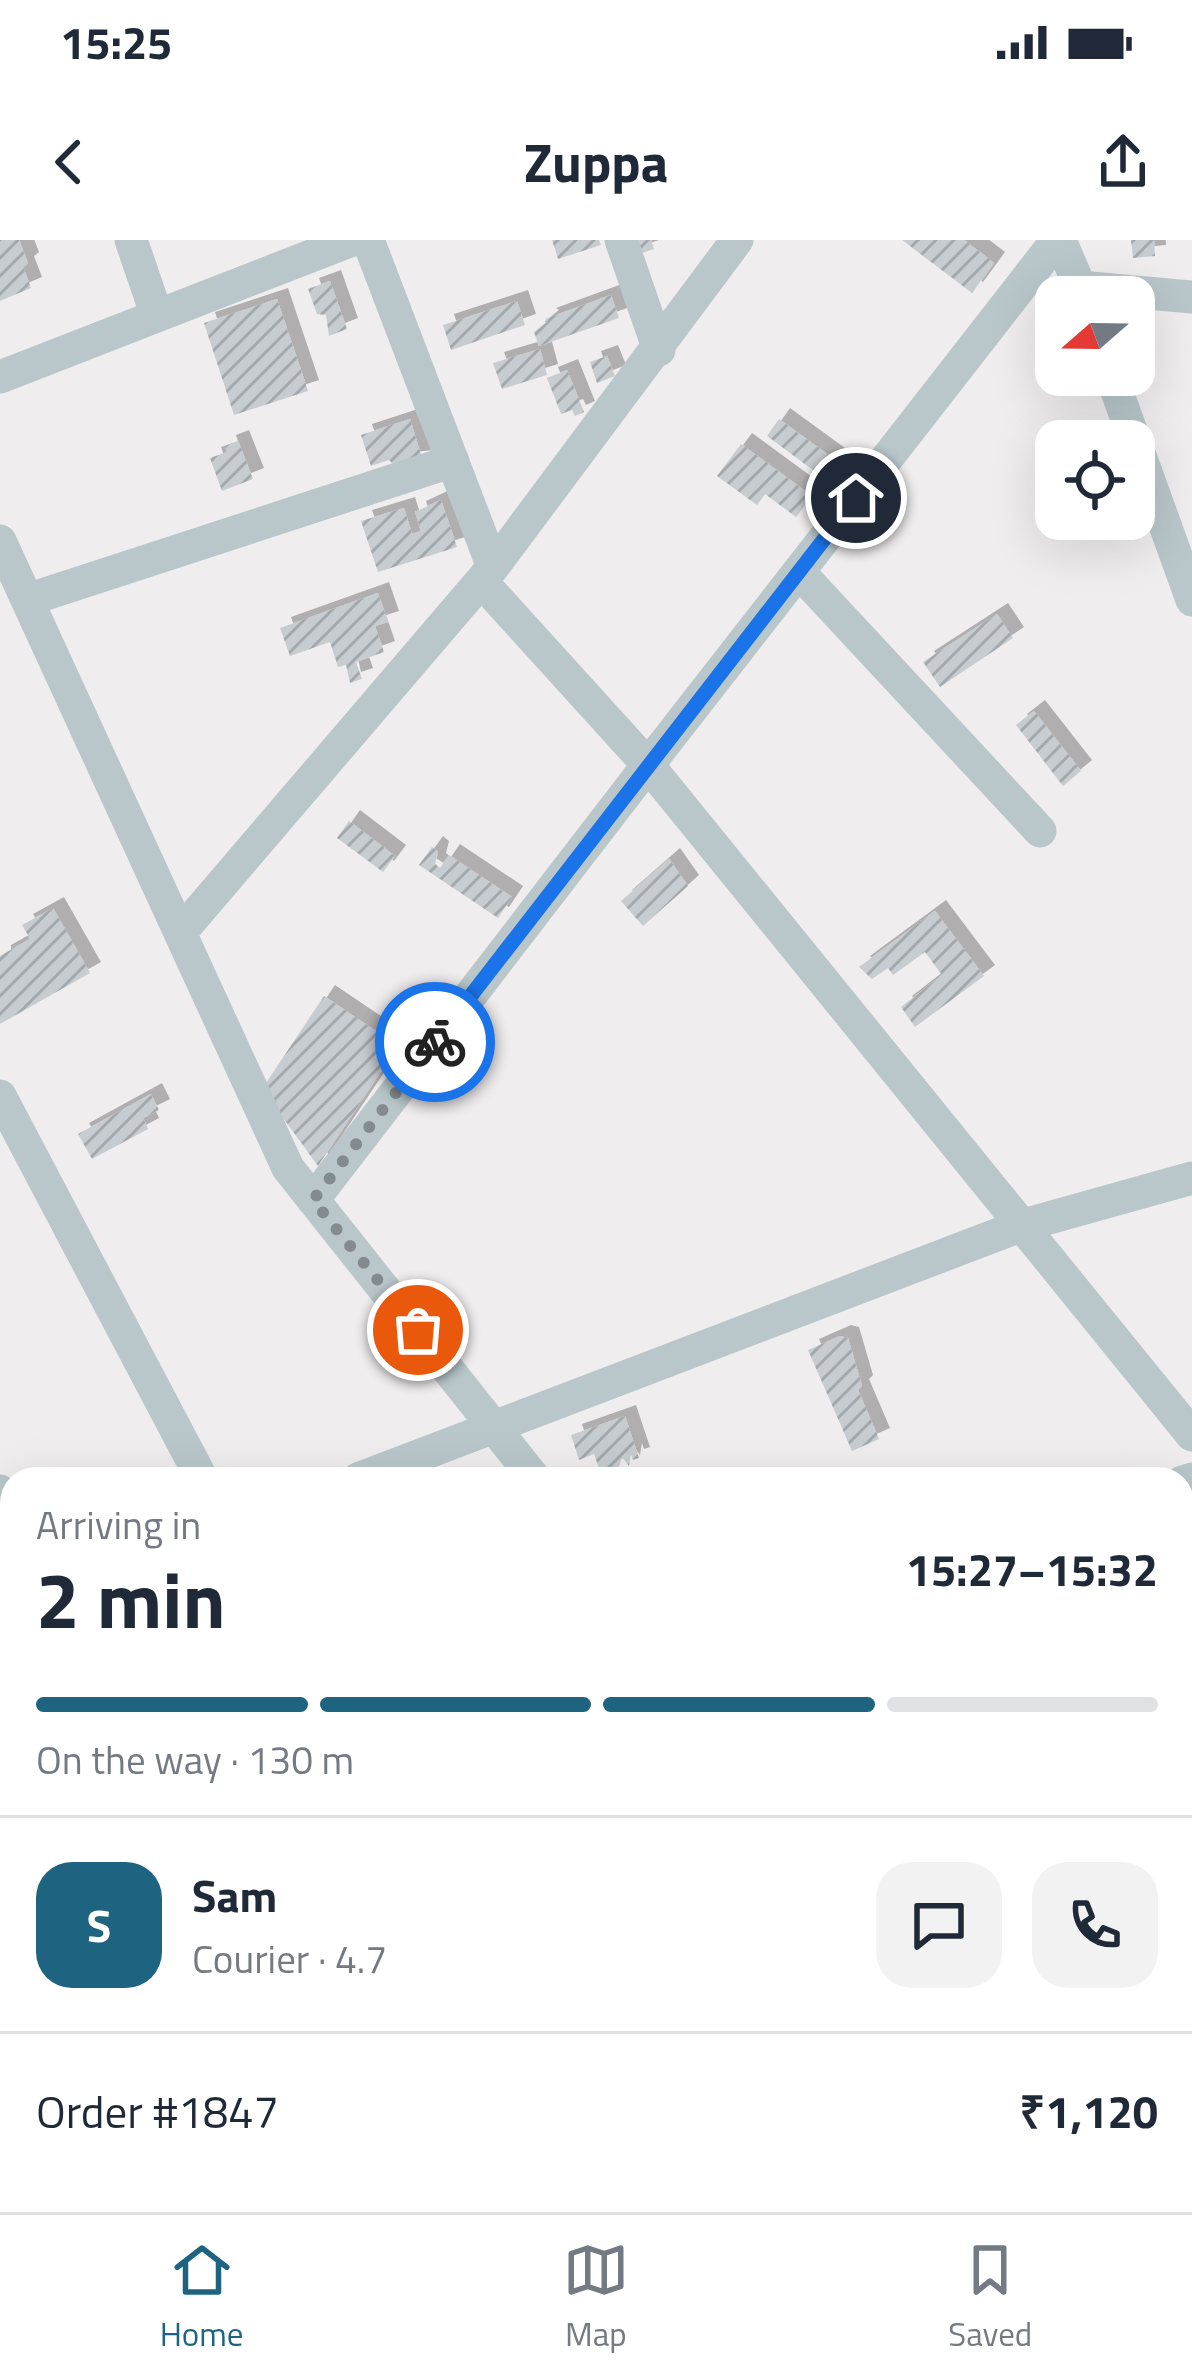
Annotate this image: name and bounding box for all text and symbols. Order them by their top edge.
text: 15:25 [60,8,172,76]
text: Zuppa [524,121,668,203]
icon: back [36,129,102,195]
icon: share [1090,129,1156,195]
north arrow [1035,276,1155,396]
map controls [1035,276,1155,540]
button: locate [1035,420,1155,540]
pin [805,447,907,549]
icon: home [823,465,889,531]
courier [375,982,495,1102]
icon: bike [402,1009,468,1075]
pin [367,1279,469,1381]
icon: bag [385,1297,451,1363]
text: Arriving in [36,1495,201,1554]
text: 15:27–15:32 [906,1535,1158,1603]
text: 2 min [36,1540,226,1658]
text: On the way · 130 m [36,1730,354,1789]
text: Sam [192,1861,277,1929]
button: chat [876,1862,1002,1988]
button: phone [1032,1862,1158,1988]
text: S [87,1891,111,1959]
text: Courier · 4.7 [192,1929,387,1988]
text: Order #1847 [36,2077,279,2145]
text: ₹1,120 [1020,2077,1158,2145]
tab: Home [160,2237,244,2359]
tab: Map [563,2237,629,2359]
tab: Saved [948,2237,1032,2359]

